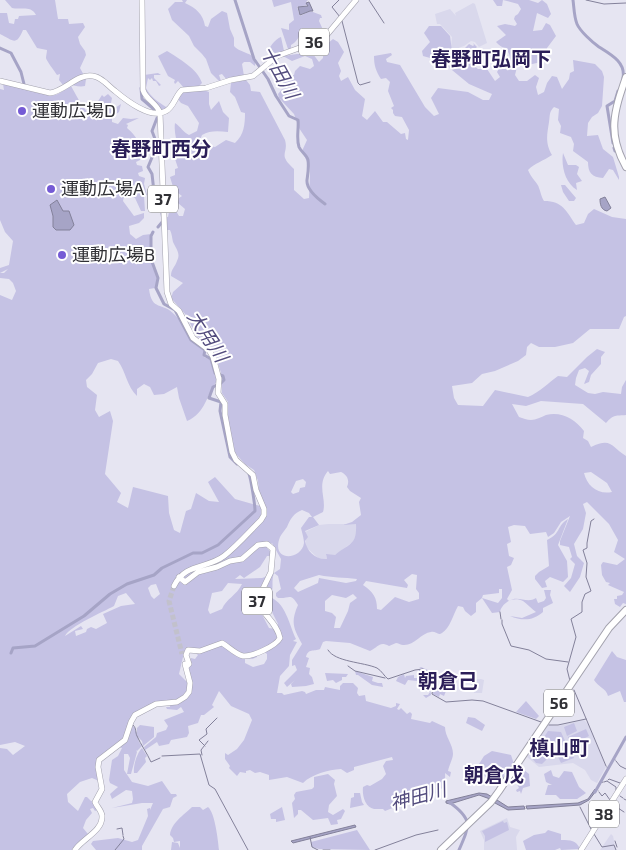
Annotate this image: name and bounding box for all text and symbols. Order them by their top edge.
road number: 36 [299,28,329,56]
water label: 十田川 [257,41,305,104]
district label: 春野町弘岡下 [431,46,551,70]
place label: 運動広場D [32,99,116,121]
marker: 運動広場D [16,105,28,117]
district label: 春野町西分 [111,136,211,160]
place label: 運動広場A [61,177,145,199]
marker: 運動広場A [45,183,57,195]
road number: 37 [148,185,178,212]
place label: 運動広場B [72,243,155,265]
marker: 運動広場B [56,249,68,261]
water label: 大用川 [183,306,235,368]
road number: 37 [242,588,272,614]
district label: 朝倉己 [418,668,478,692]
road number: 56 [544,690,574,716]
district label: 槙山町 [529,735,589,759]
district label: 朝倉戊 [464,762,524,786]
water label: 神田川 [387,777,450,814]
road number: 38 [589,801,619,828]

